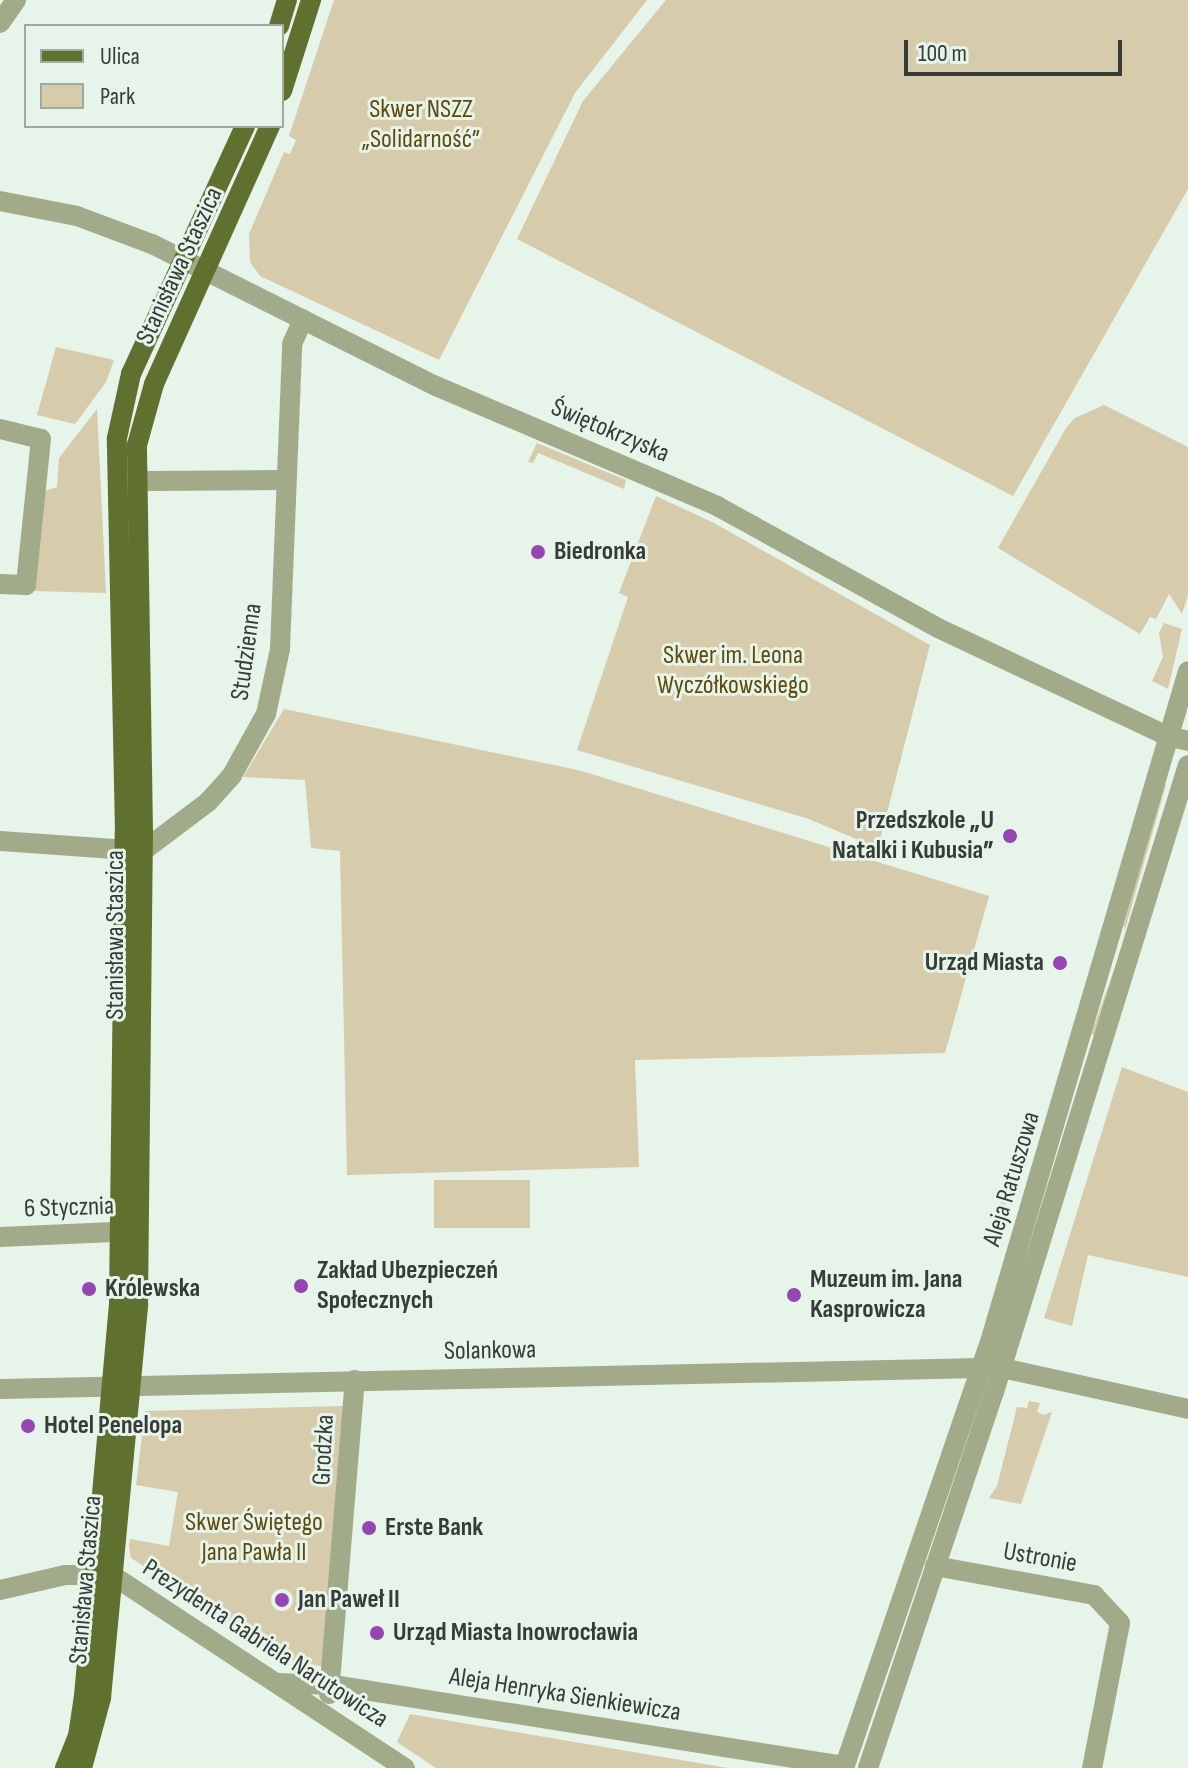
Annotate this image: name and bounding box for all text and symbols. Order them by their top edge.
legend [24,24,284,128]
scale bar [908,24,1126,74]
text: 100 m [918,39,967,68]
text: Ulica [100,42,140,71]
text: Park [100,82,135,111]
park label: Skwer NSZZ „Solidarność” [361,94,481,156]
street label: Stanisława Staszica [130,183,230,349]
street label: Świętokrzyska [546,392,674,470]
place label: Biedronka [554,536,646,568]
marker: Biedronka [529,543,547,561]
street label: Studzienna [225,601,269,703]
park label: Skwer im. Leona Wyczółkowskiego [657,640,809,702]
place label: Przedszkole „U Natalki i Kubusia” [832,805,994,866]
marker: Przedszkole „U Natalki i Kubusia” [1001,827,1019,845]
street label: Stanisława Staszica [100,850,132,1020]
place label: Urząd Miasta [925,947,1044,979]
marker: Urząd Miasta [1051,954,1069,972]
street label: Aleja Ratuszowa [977,1108,1047,1250]
street label: 6 Stycznia [23,1191,115,1225]
place label: Zakład Ubezpieczeń Społecznych [317,1255,498,1316]
place label: Muzeum im. Jana Kasprowicza [810,1264,962,1326]
place label: Królewska [105,1273,200,1305]
marker: Zakład Ubezpieczeń Społecznych [292,1277,310,1295]
marker: Królewska [80,1280,98,1298]
marker: Muzeum im. Jana Kasprowicza [785,1286,803,1304]
street label: Solankowa [444,1335,536,1367]
place label: Hotel Penelopa [44,1410,182,1442]
street label: Grodzka [307,1414,341,1486]
marker: Hotel Penelopa [19,1417,37,1435]
street label: Stanisława Staszica [63,1494,109,1666]
park label: Skwer Świętego Jana Pawła II [185,1507,323,1568]
place label: Erste Bank [385,1512,483,1544]
marker: Erste Bank [360,1519,378,1537]
street label: Ustronie [1001,1536,1079,1580]
street label: Prezydenta Gabriela Narutowicza [136,1553,394,1735]
place label: Jan Paweł II [298,1584,400,1616]
marker: Jan Paweł II [273,1591,291,1609]
place label: Urząd Miasta Inowrocławia [393,1617,638,1649]
marker: Urząd Miasta Inowrocławia [368,1624,386,1642]
street label: Aleja Henryka Sienkiewicza [447,1661,683,1729]

